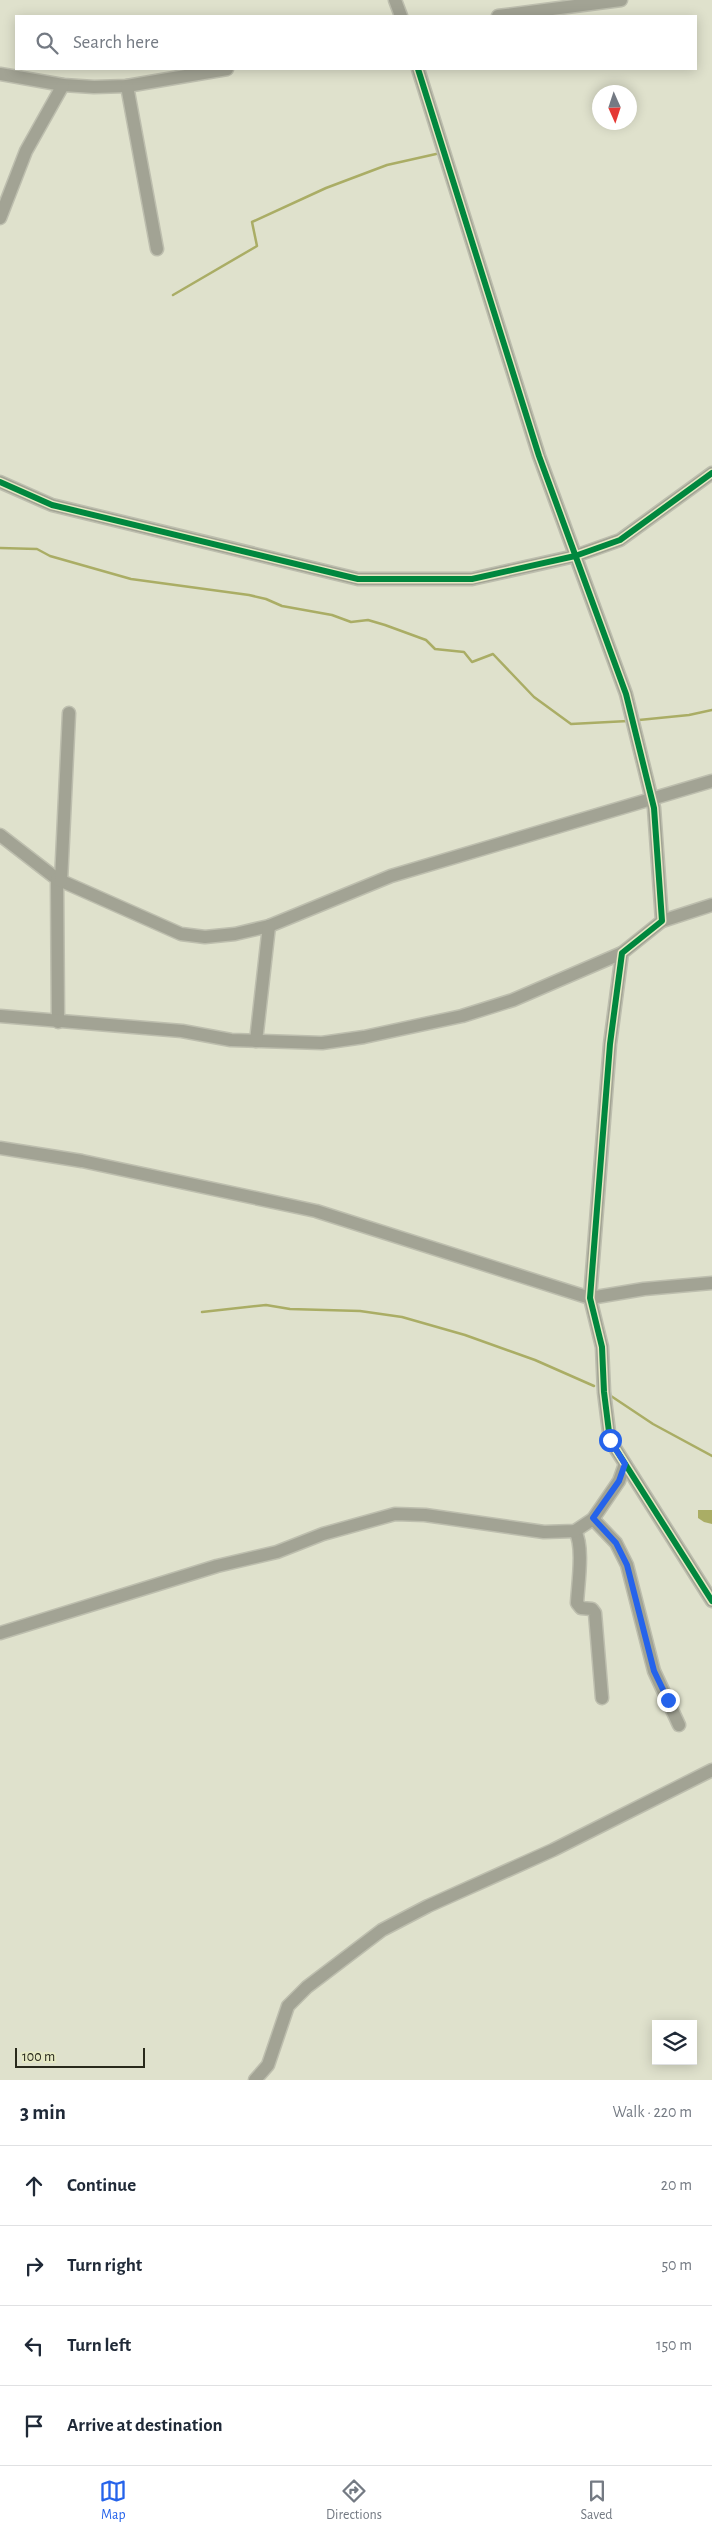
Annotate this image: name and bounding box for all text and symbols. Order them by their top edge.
search box [15,15,697,70]
icon: search [33,29,61,57]
text: Search here [73,33,159,52]
north arrow [592,85,637,130]
route start [599,1429,622,1452]
route end [657,1689,680,1712]
map controls [652,2020,697,2065]
button: layers [652,2020,697,2065]
scale bar [15,2045,145,2068]
text: 100 m [22,2050,55,2064]
text: 3 min [20,2102,66,2123]
text: Walk · 220 m [613,2104,692,2120]
icon: ahead [20,2172,48,2200]
text: Continue [67,2176,136,2195]
text: 20 m [661,2177,692,2193]
icon: right [20,2252,48,2280]
text: Turn right [67,2256,142,2275]
text: 50 m [661,2257,692,2273]
icon: left [20,2332,48,2360]
text: Turn left [67,2336,131,2355]
text: 150 m [656,2337,692,2353]
icon: arrive [20,2412,48,2440]
text: Arrive at destination [67,2416,223,2435]
tab: Map [99,2477,127,2524]
tab: Directions [326,2477,382,2524]
tab: Saved [581,2477,613,2524]

